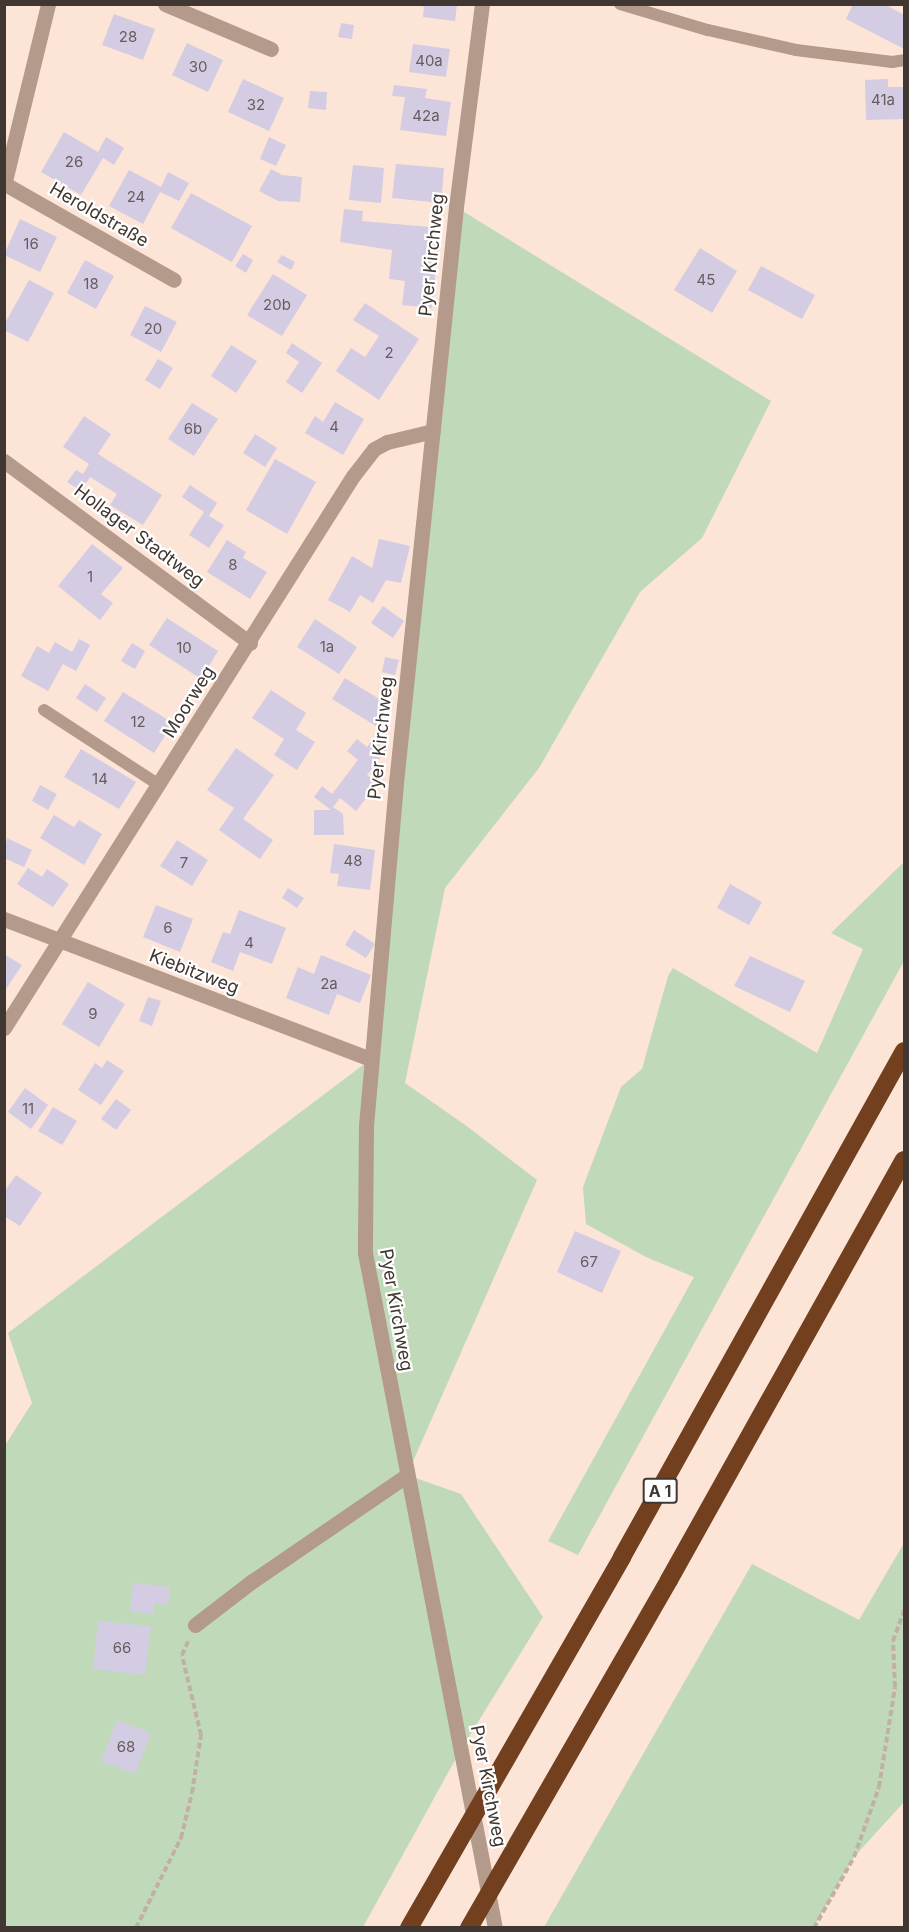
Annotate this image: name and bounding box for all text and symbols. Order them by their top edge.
house number: 28 [119,28,137,46]
house number: 40a [415,52,443,70]
house number: 30 [189,58,207,76]
house number: 41a [871,91,895,109]
house number: 32 [247,96,265,114]
house number: 42a [412,107,440,125]
house number: 26 [65,153,83,171]
street label: Heroldstraße [46,178,152,252]
house number: 24 [127,188,145,206]
street label: Pyer Kirchweg [415,192,449,318]
house number: 16 [23,235,39,253]
house number: 45 [697,271,715,289]
house number: 18 [83,275,99,293]
house number: 20b [263,296,291,314]
house number: 20 [144,320,162,338]
house number: 2 [384,344,394,362]
house number: 4 [329,418,339,436]
house number: 6b [184,420,202,438]
street label: Hollager Stadtweg [70,480,208,592]
house number: 8 [228,556,238,574]
house number: 1 [87,568,93,586]
house number: 1a [320,638,334,656]
house number: 10 [176,639,192,657]
street label: Moorweg [158,662,220,742]
street label: Pyer Kirchweg [364,675,398,801]
house number: 12 [130,713,146,731]
house number: 14 [92,770,108,788]
house number: 48 [344,852,362,870]
house number: 7 [180,854,188,872]
house number: 6 [163,919,173,937]
house number: 4 [244,934,254,952]
street label: Kiebitzweg [146,945,242,999]
house number: 2a [320,975,338,993]
house number: 9 [88,1005,98,1023]
house number: 11 [22,1100,34,1118]
street label: Pyer Kirchweg [375,1247,417,1373]
house number: 67 [580,1253,598,1271]
road number: A 1 [642,1478,678,1504]
house number: 66 [113,1639,131,1657]
street label: Pyer Kirchweg [466,1723,510,1849]
house number: 68 [117,1738,135,1756]

